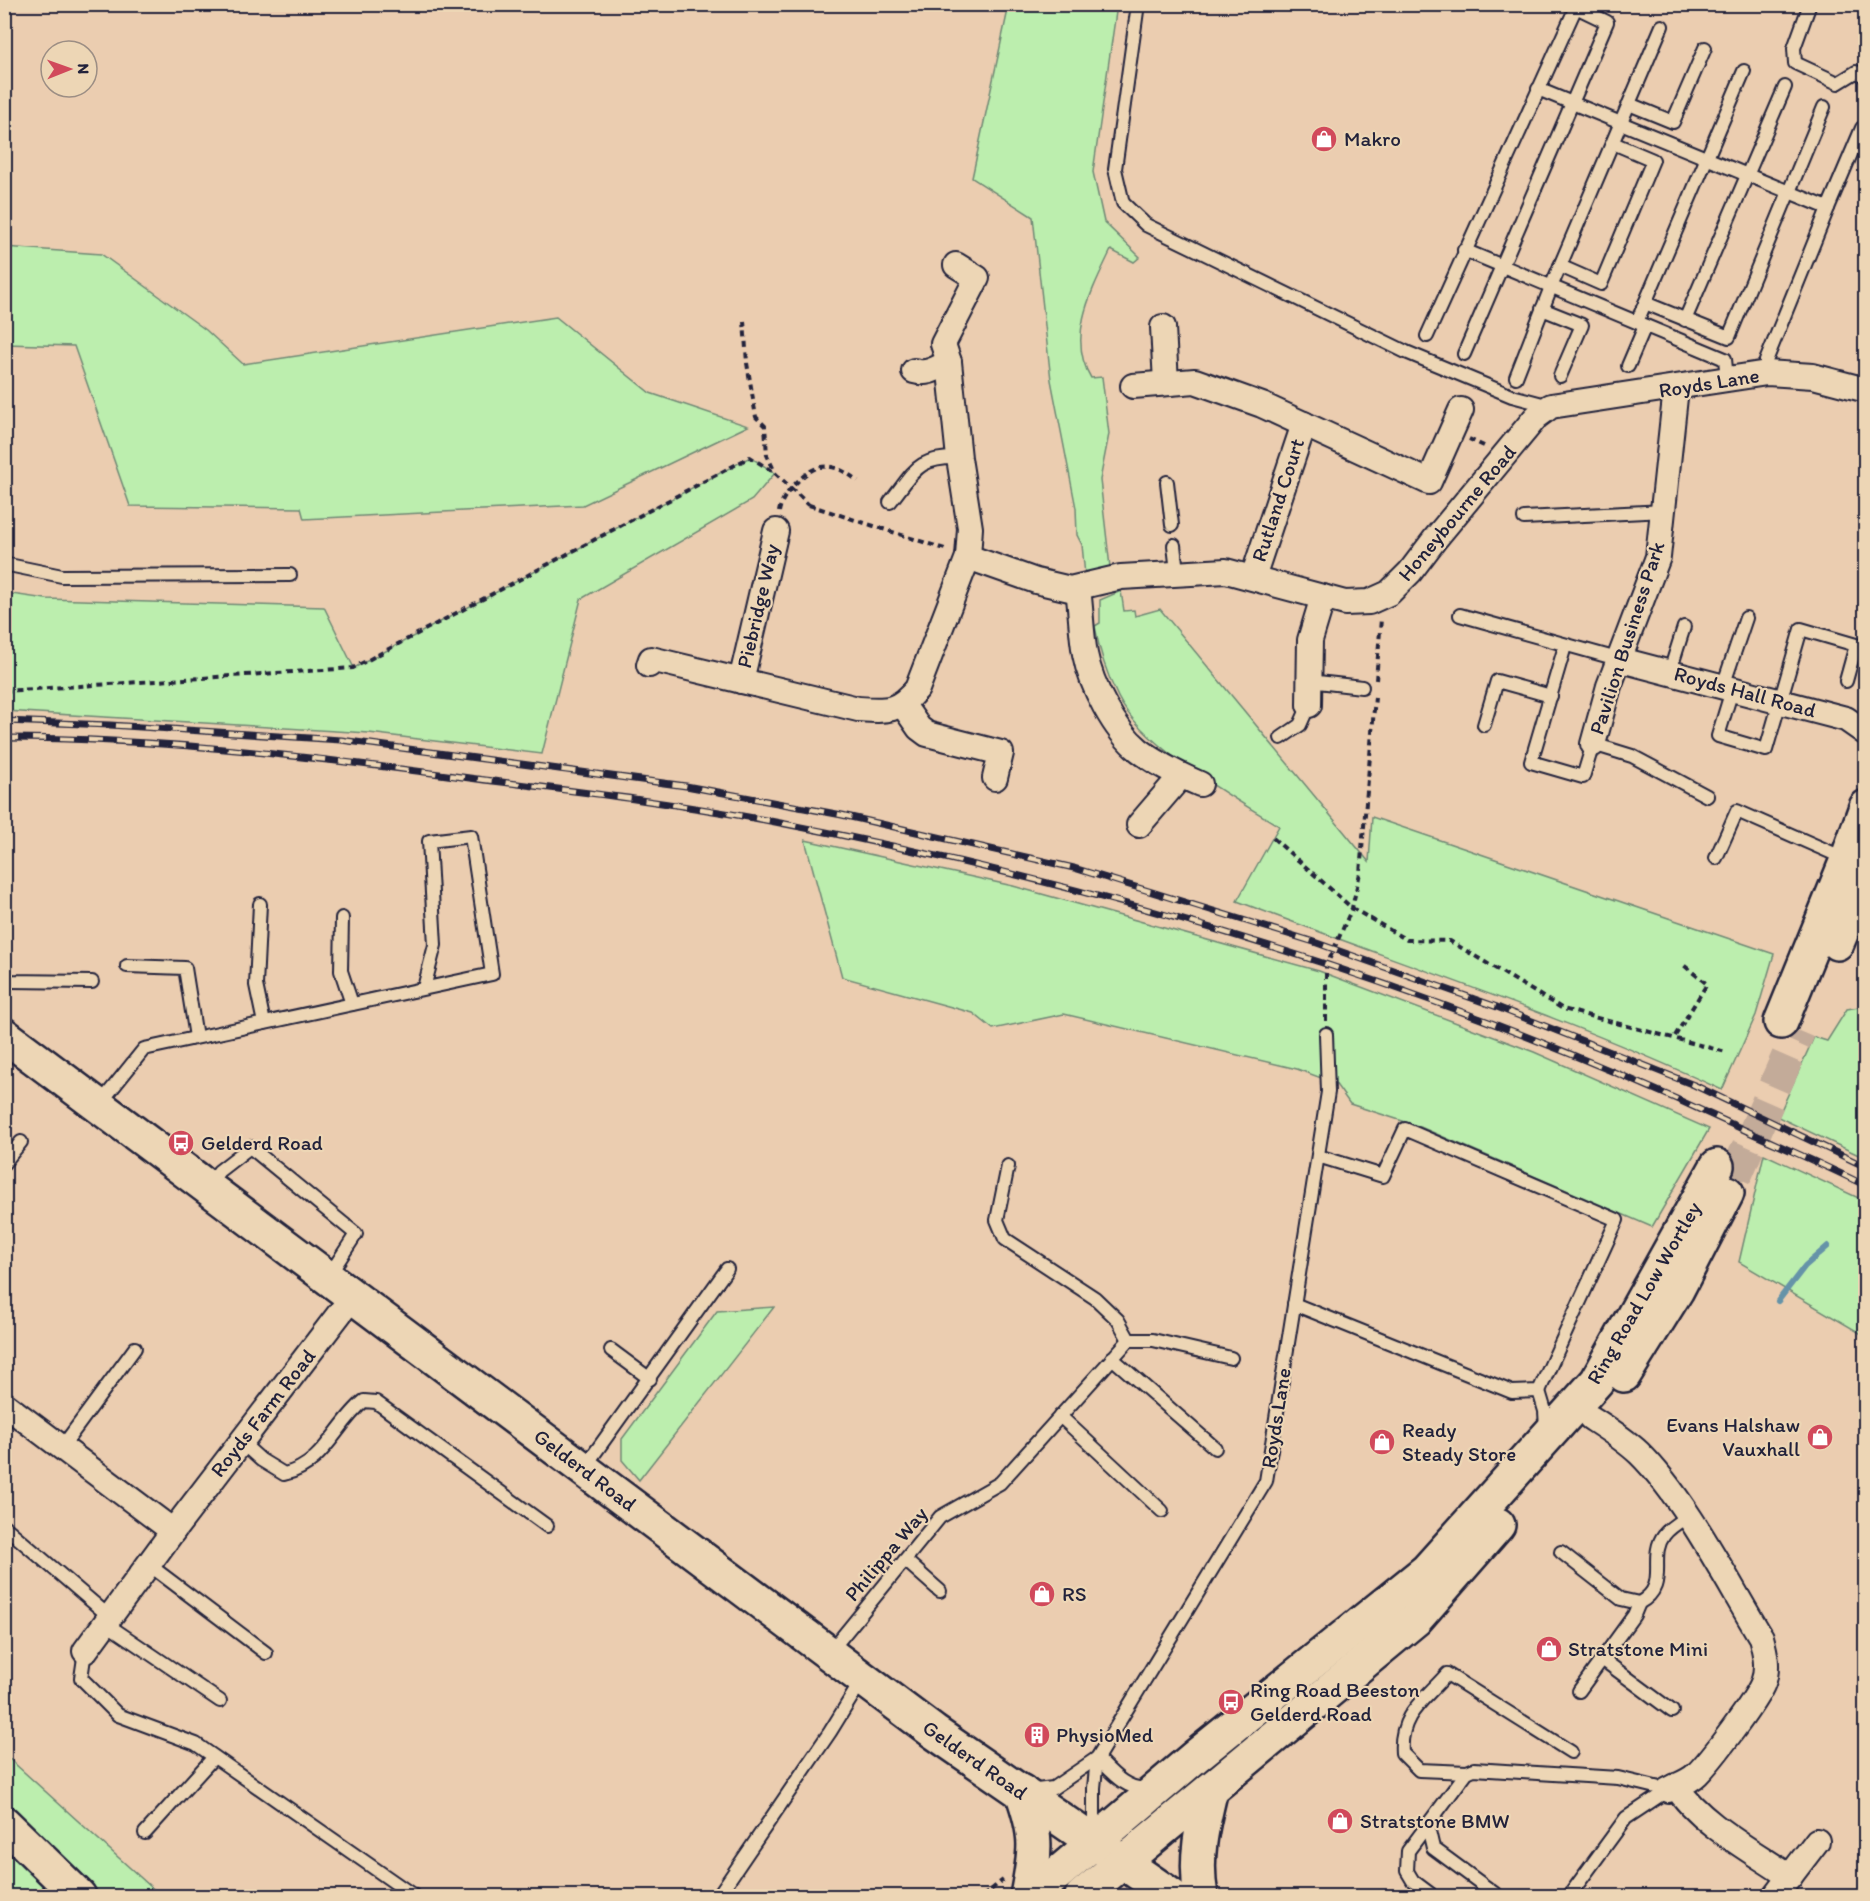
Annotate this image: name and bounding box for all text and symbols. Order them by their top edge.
north arrow [39,39,99,99]
text: N [74,63,93,74]
shop icon: Makro [1309,124,1339,154]
place label: Makro [1344,126,1401,151]
street label: Royds Lane [1657,362,1761,403]
street label: Rutland Court [1246,435,1309,565]
street label: Honeybourne Road [1392,439,1521,586]
street label: Pavilion Business Park [1584,538,1670,738]
street label: Piebridge Way [731,541,784,670]
street label: Royds Hall Road [1671,661,1819,723]
bus stop icon: Gelderd Road [166,1128,196,1158]
place label: Gelderd Road [201,1130,323,1155]
street label: Ring Road Low Wortley [1581,1197,1706,1389]
street label: Royds Farm Road [205,1343,321,1482]
street label: Royds Lane [1255,1366,1296,1470]
place label: Evans Halshaw Vauxhall [1666,1412,1800,1461]
place label: Ready Steady Store [1402,1417,1516,1466]
shop icon: Evans Halshaw Vauxhall [1805,1422,1835,1452]
street label: Gelderd Road [529,1423,641,1516]
shop icon: Ready Steady Store [1367,1427,1397,1457]
street label: Philippa Way [839,1501,933,1606]
shop icon: RS [1027,1579,1057,1609]
place label: RS [1062,1581,1087,1606]
shop icon: Stratstone Mini [1534,1634,1564,1664]
place label: Stratstone Mini [1568,1636,1708,1661]
place label: Ring Road Beeston Gelderd Road [1250,1677,1420,1726]
bus stop icon: Ring Road Beeston Gelderd Road [1216,1687,1246,1717]
street label: Gelderd Road [918,1714,1032,1805]
building icon: PhysioMed [1022,1720,1052,1750]
place label: PhysioMed [1056,1722,1154,1747]
shop icon: Stratstone BMW [1325,1806,1355,1836]
place label: Stratstone BMW [1360,1808,1510,1833]

